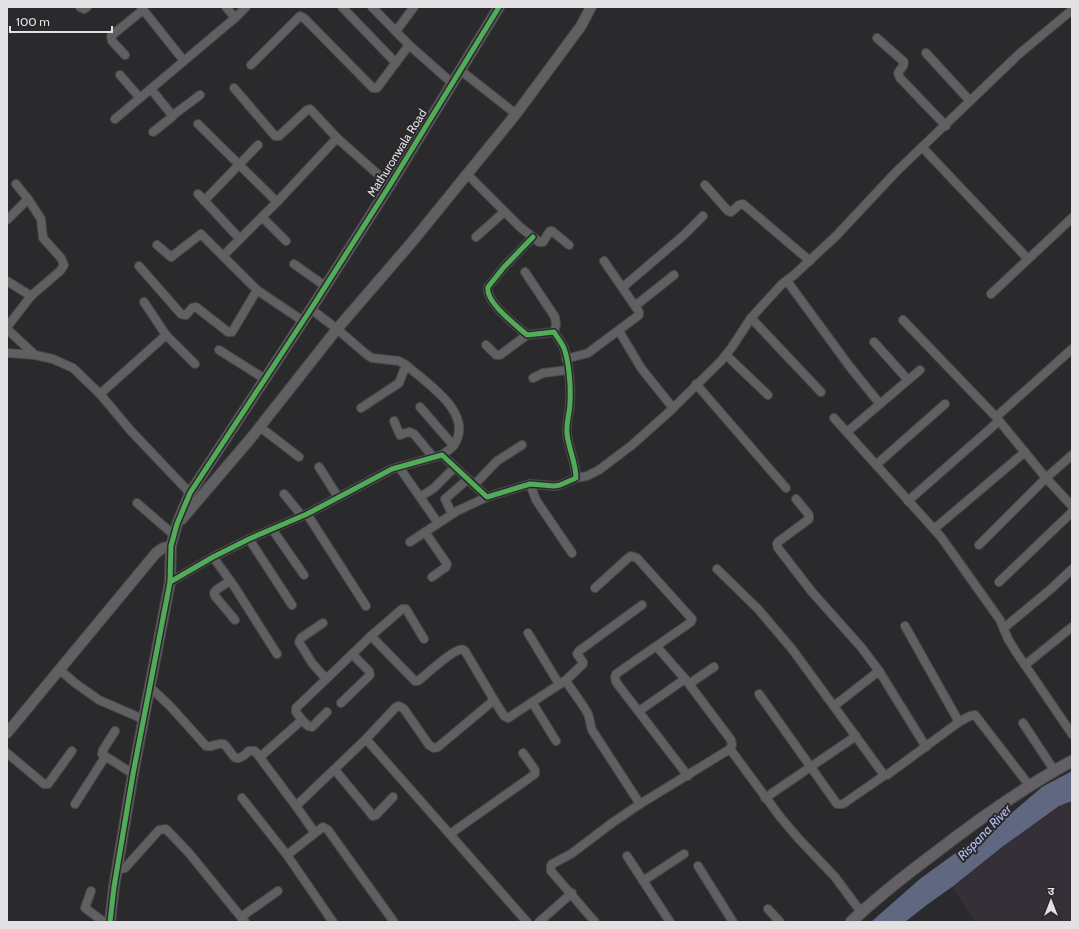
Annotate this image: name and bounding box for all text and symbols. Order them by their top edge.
scale bar [10,8,112,34]
text: 100 m [16,14,50,29]
street label: Mathuronwala Road [364,106,430,199]
water label: Rispana River [954,800,1015,863]
north arrow [1031,881,1071,921]
text: उ [1048,884,1055,898]

